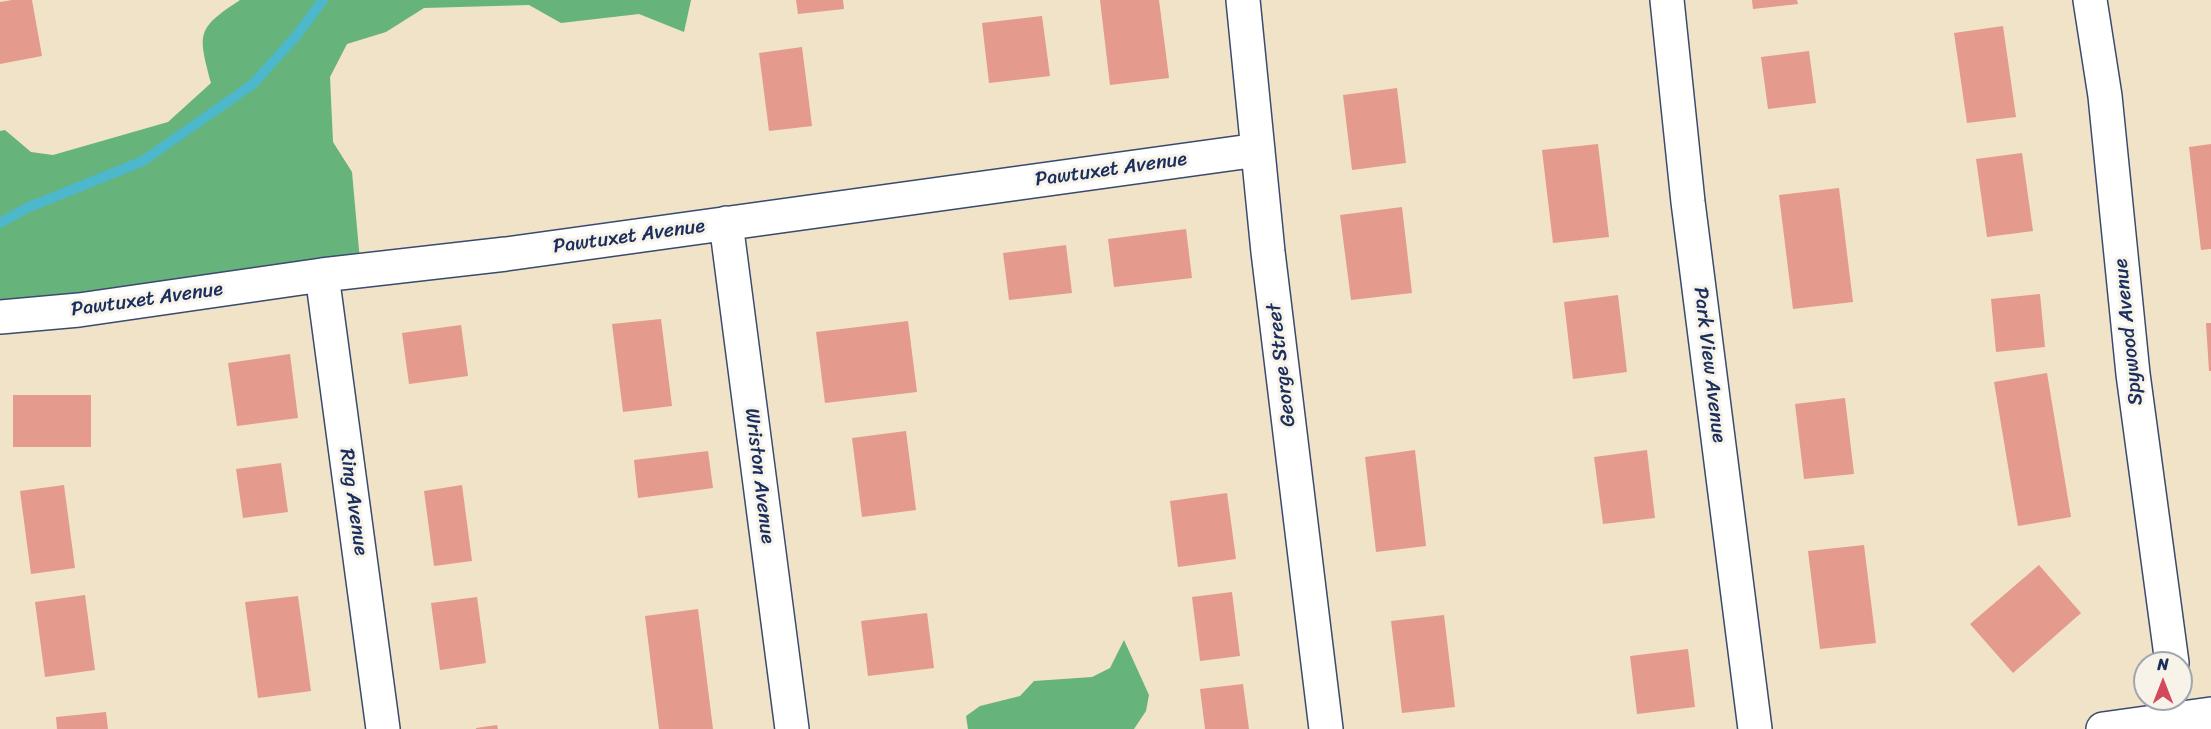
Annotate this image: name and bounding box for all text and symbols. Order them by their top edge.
street label: Pawtuxet Avenue [1034,147,1188,193]
street label: Pawtuxet Avenue [552,214,706,260]
street label: Spywood Avenue [2109,258,2149,406]
street label: Pawtuxet Avenue [70,277,224,323]
street label: Park View Avenue [1688,286,1730,444]
street label: George Street [1263,302,1301,428]
street label: Wriston Avenue [739,407,779,545]
street label: Ring Avenue [334,447,372,557]
text: N [2157,650,2169,679]
north arrow [2133,651,2193,711]

